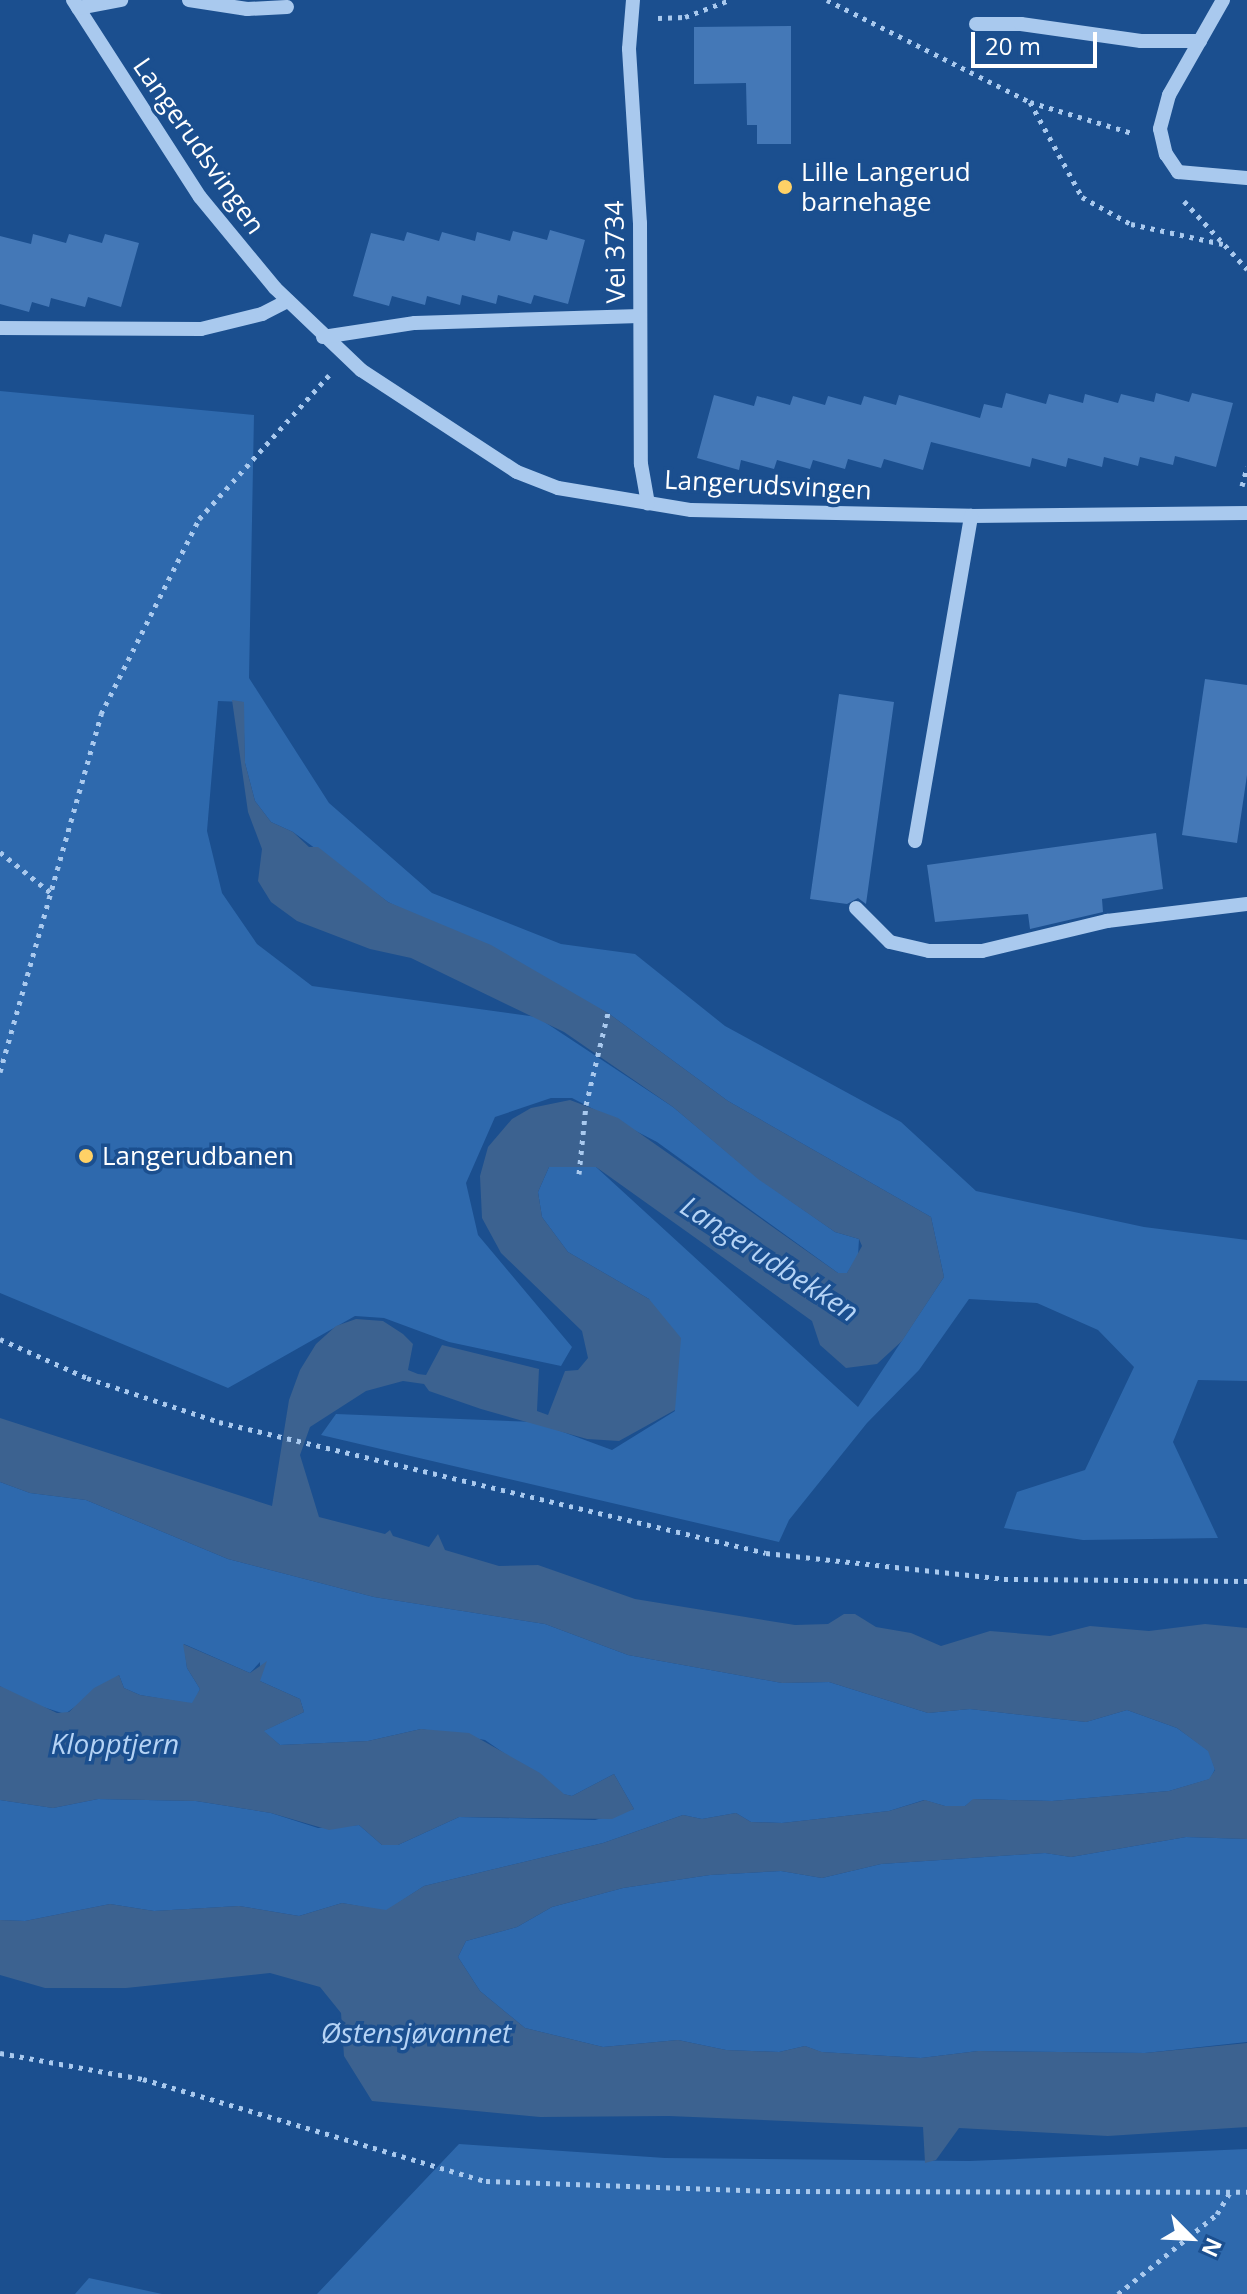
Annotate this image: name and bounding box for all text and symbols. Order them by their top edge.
scale bar [975,16,1101,66]
text: 20 m [985,29,1041,62]
street label: Langerudsvingen [127,52,271,240]
place label: Lille Langerud barnehage [801,156,971,218]
marker: Lille Langerud barnehage [776,178,794,196]
street label: Vei 3734 [599,200,631,304]
street label: Langerudsvingen [663,464,873,506]
place label: Langerudbanen [102,1140,294,1172]
marker: Langerudbanen [77,1147,95,1165]
water label: Langerudbekken [675,1188,865,1328]
water label: Klopptjern [51,1726,179,1760]
water label: Østensjøvannet [321,2015,511,2049]
north arrow [1151,2198,1231,2278]
text: N [1196,2233,1230,2262]

